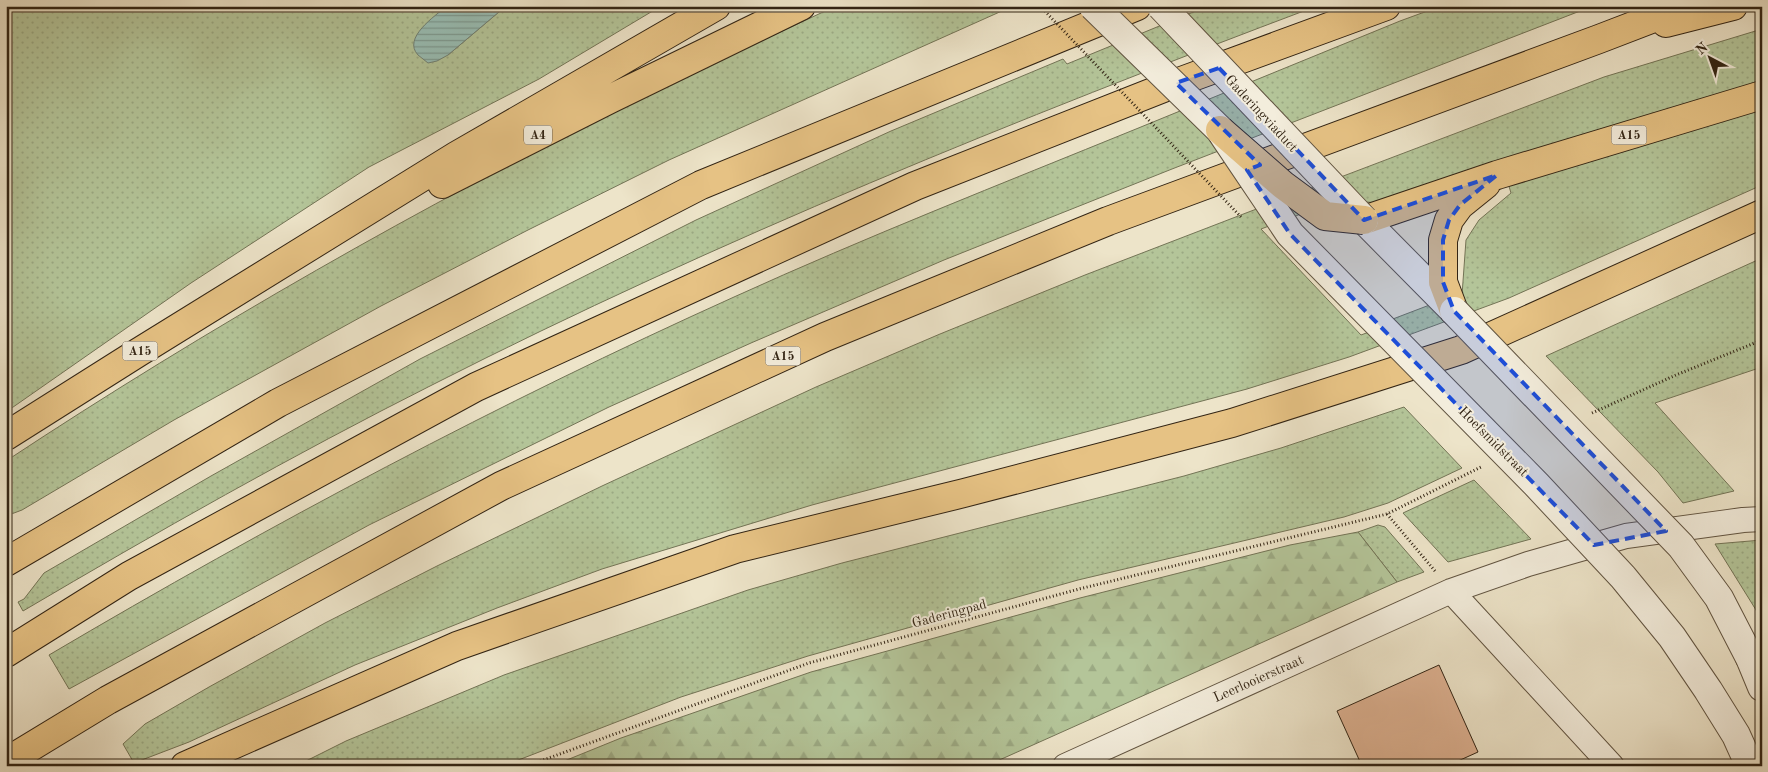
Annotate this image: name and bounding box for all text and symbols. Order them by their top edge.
north arrow [1686,32,1736,82]
text: N [1693,40,1711,58]
street label: Gaderingviaduct [1222,73,1300,155]
road number: A4 [524,126,552,144]
road number: A15 [1612,126,1646,144]
road number: A15 [122,342,158,361]
road number: A15 [766,346,800,366]
street label: Hoefsmidstraat [1456,404,1531,480]
street label: Gaderingpad [910,597,988,631]
street label: Leerlooierstraat [1211,653,1306,705]

